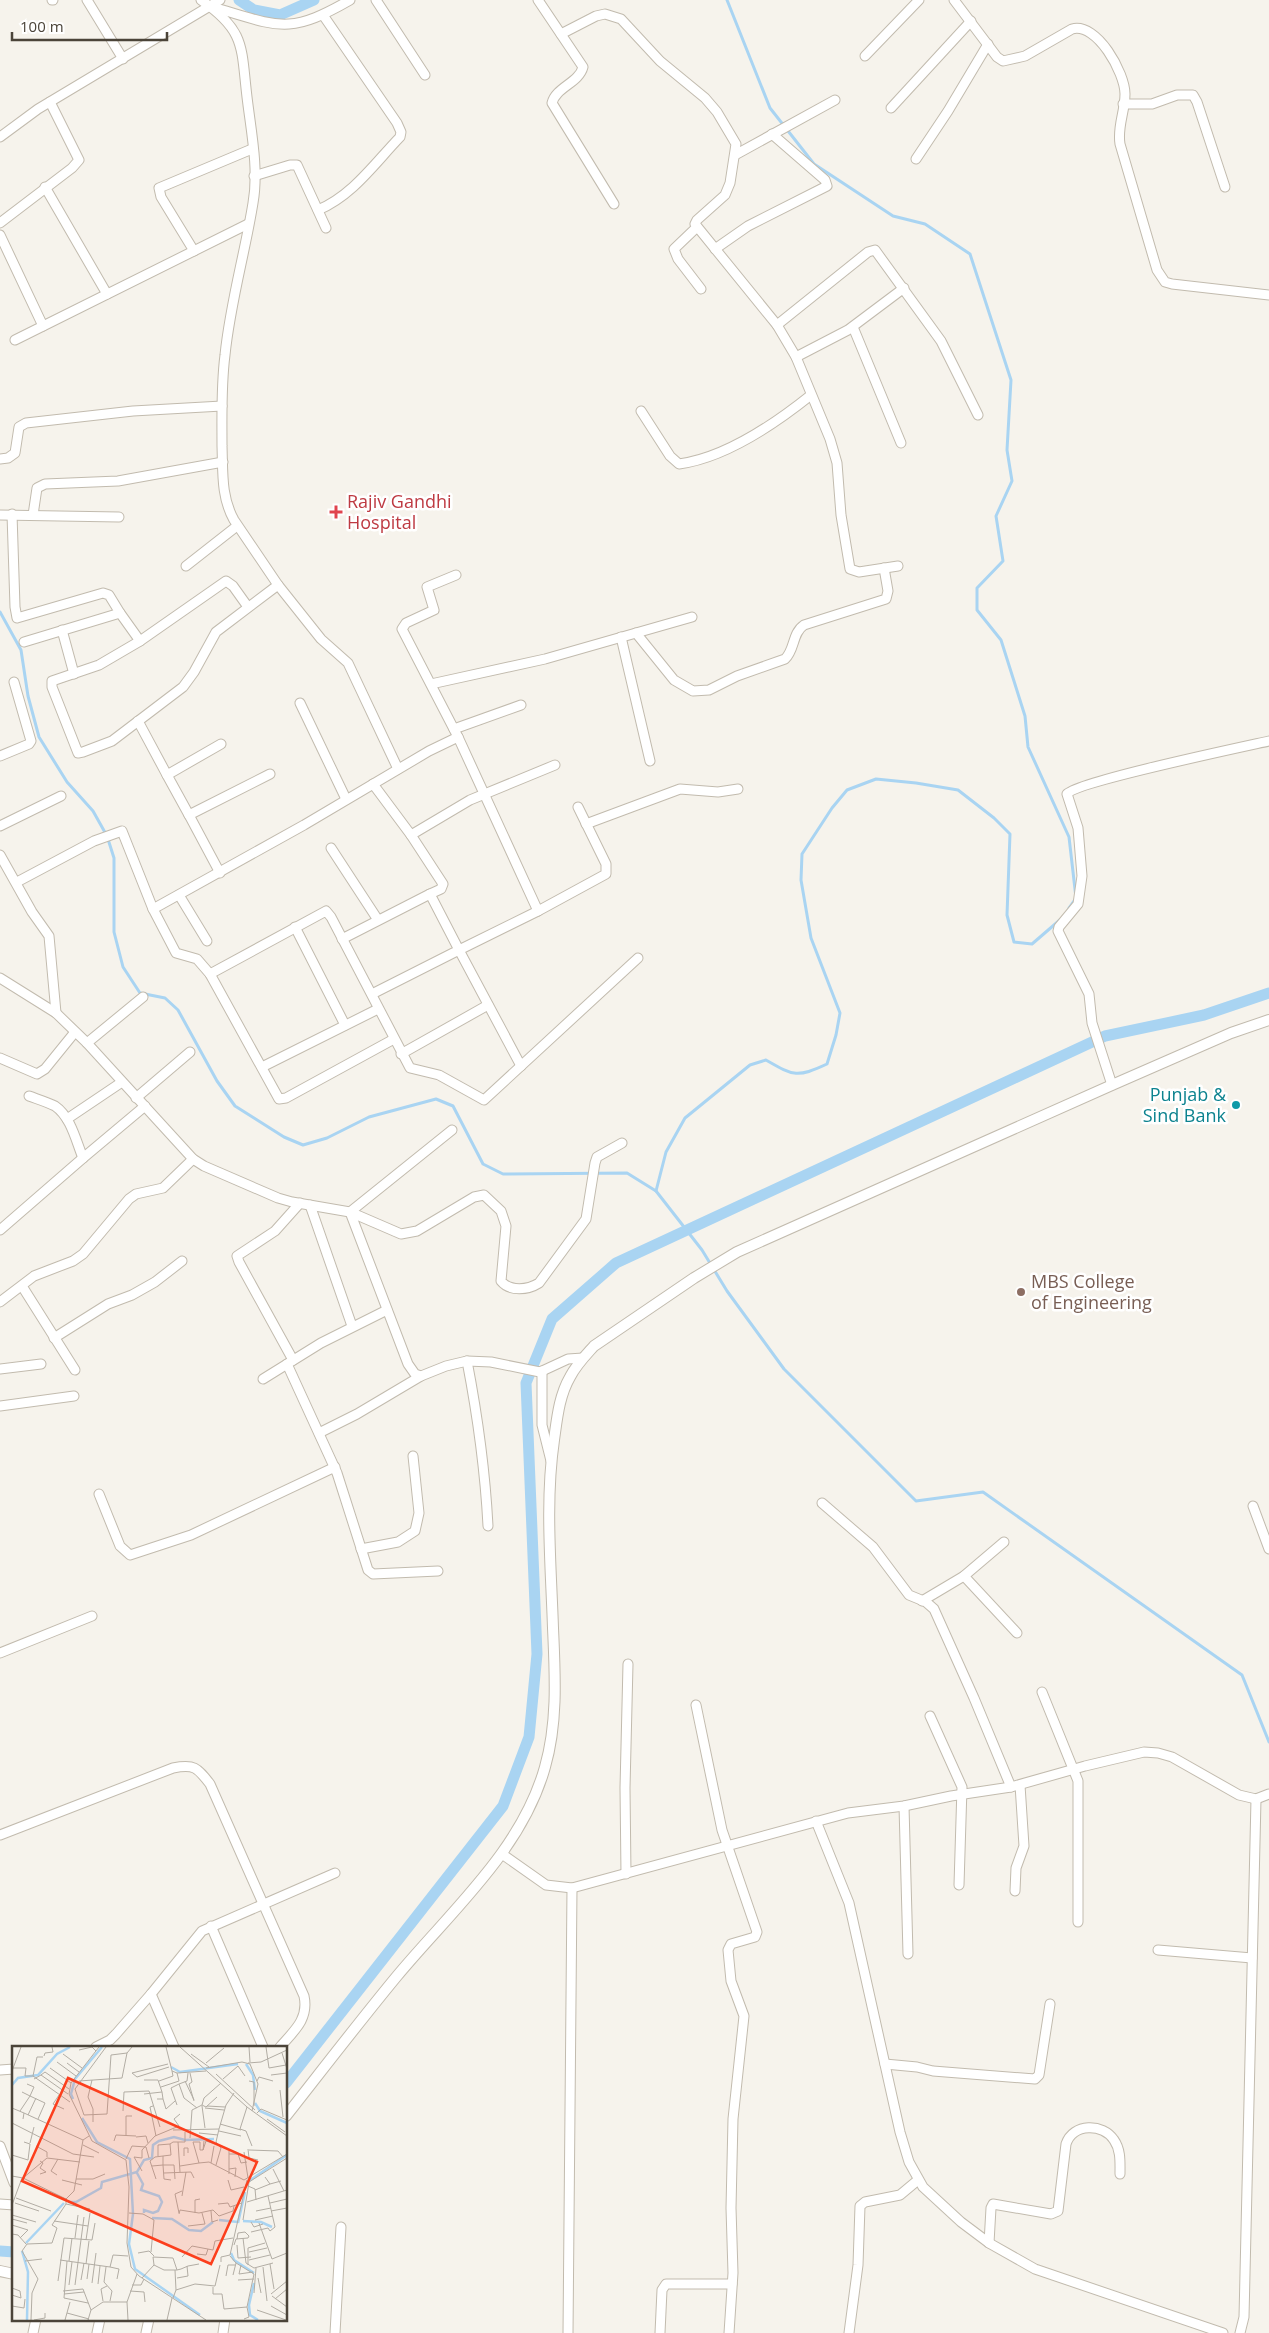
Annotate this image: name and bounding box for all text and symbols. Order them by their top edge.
scale bar [12,10,168,42]
text: 100 m [20,16,64,36]
place label: Rajiv Gandhi Hospital [347,489,452,534]
marker: Rajiv Gandhi Hospital [329,505,343,519]
place label: Punjab & Sind Bank [1143,1082,1227,1127]
marker: Punjab & Sind Bank [1230,1099,1242,1111]
place label: MBS College of Engineering [1031,1269,1152,1314]
marker: MBS College of Engineering [1015,1286,1027,1298]
inset map [12,2046,288,2320]

